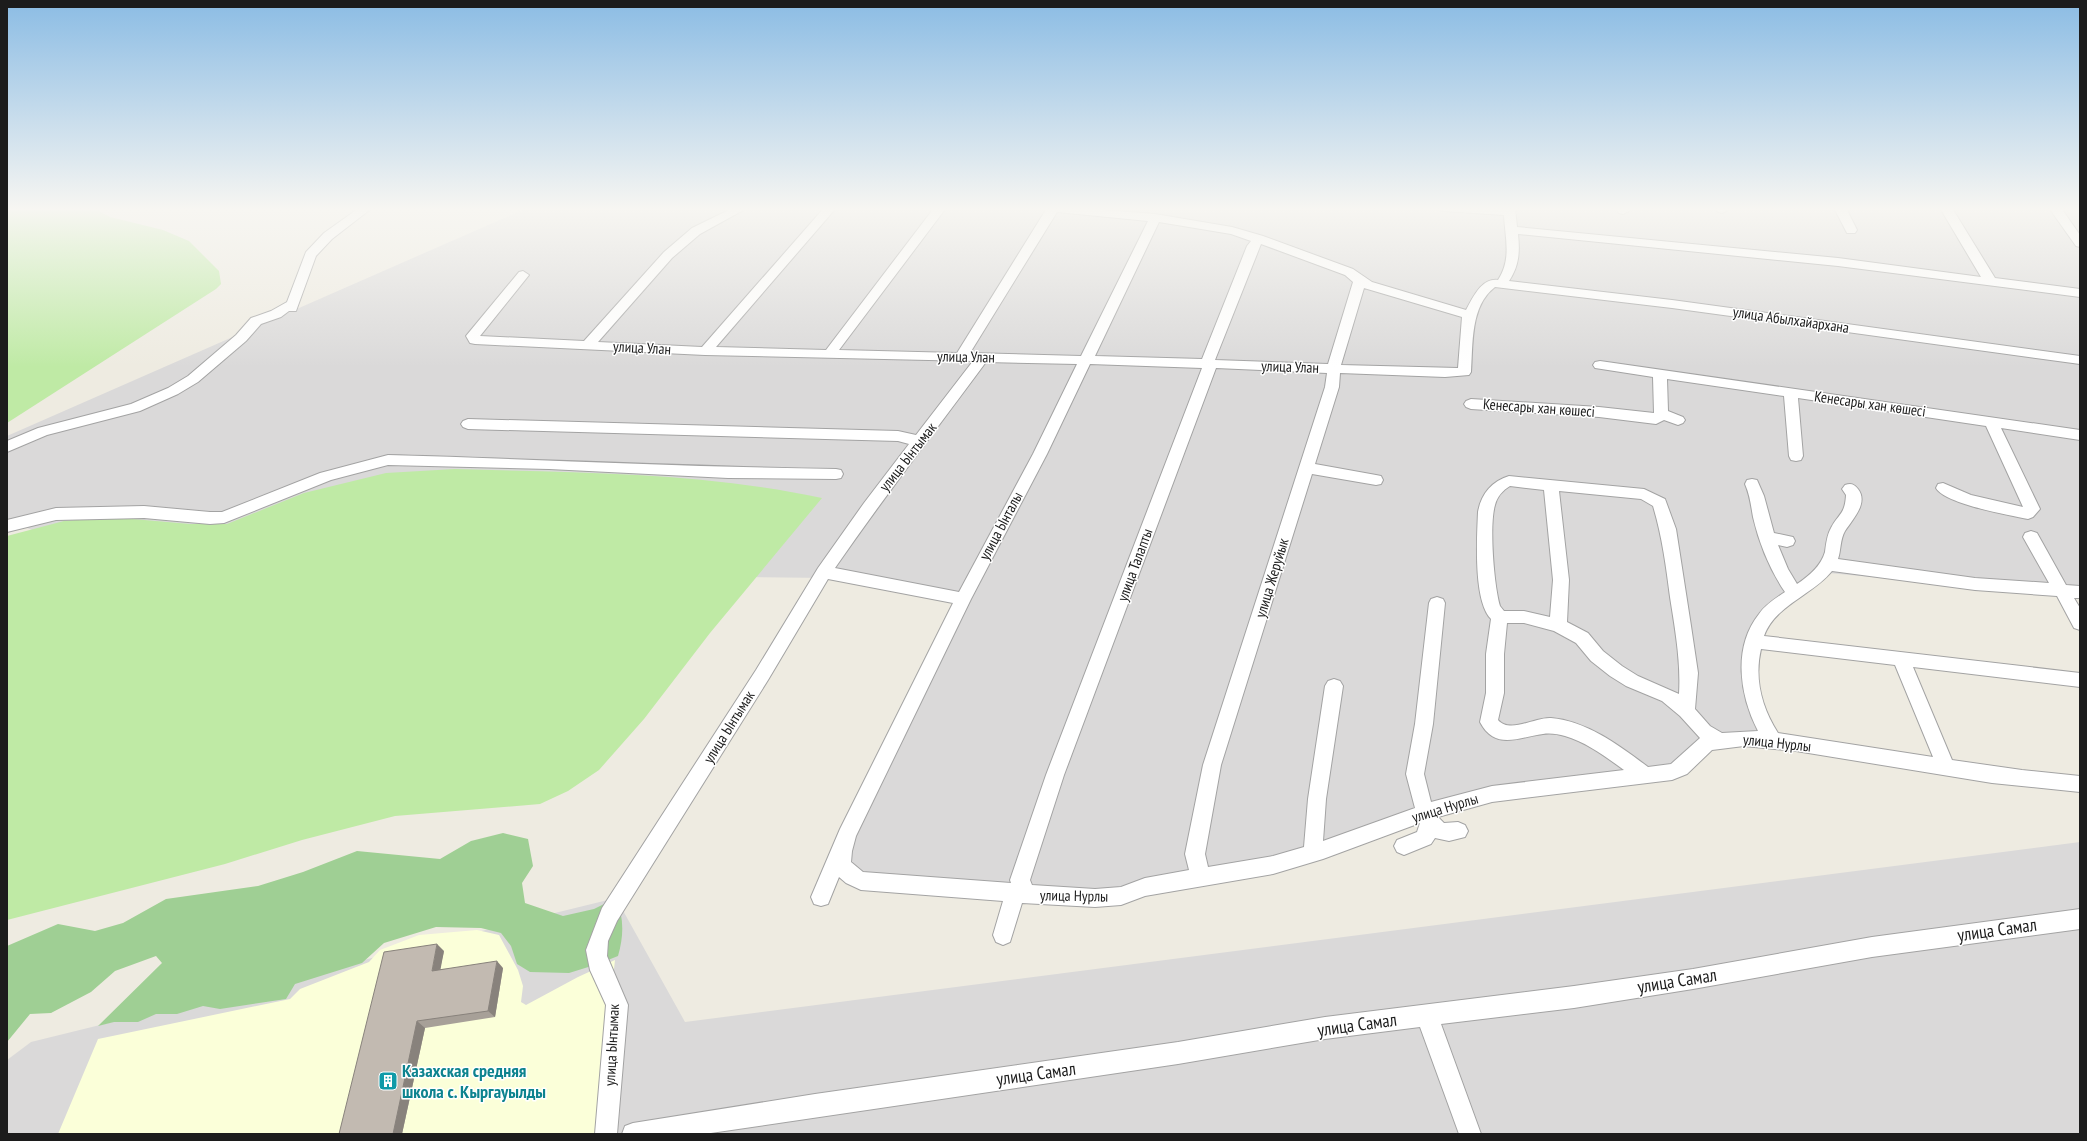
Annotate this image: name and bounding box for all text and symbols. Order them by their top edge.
street label: улица Абылхайархана [1732,302,1850,337]
street label: улица Улан [613,336,671,359]
street label: улица Улан [937,346,995,367]
street label: улица Улан [1261,356,1319,377]
street label: Кенесары хан көшесі [1813,386,1927,421]
street label: Кенесары хан көшесі [1482,394,1596,421]
street label: улица Ынтымак [875,418,941,495]
street label: улица Ынталы [975,488,1026,563]
street label: улица Талапты [1113,526,1157,604]
street label: улица Жеруйык [1250,536,1293,620]
street label: улица Ынтымак [699,687,759,767]
street label: улица Нурлы [1742,729,1812,756]
street label: улица Нурлы [1409,788,1480,827]
street label: улица Нурлы [1040,885,1108,906]
street label: улица Самал [1956,913,2038,946]
street label: улица Самал [1636,963,1718,998]
street label: улица Ынтымак [600,1003,623,1087]
street label: улица Самал [1316,1008,1398,1041]
street label: улица Самал [995,1057,1077,1090]
place label: Казахская средняя школа с. Кыргауылды [402,1059,546,1103]
building icon: Казахская средняя школа с. Кыргауылды [377,1070,399,1092]

